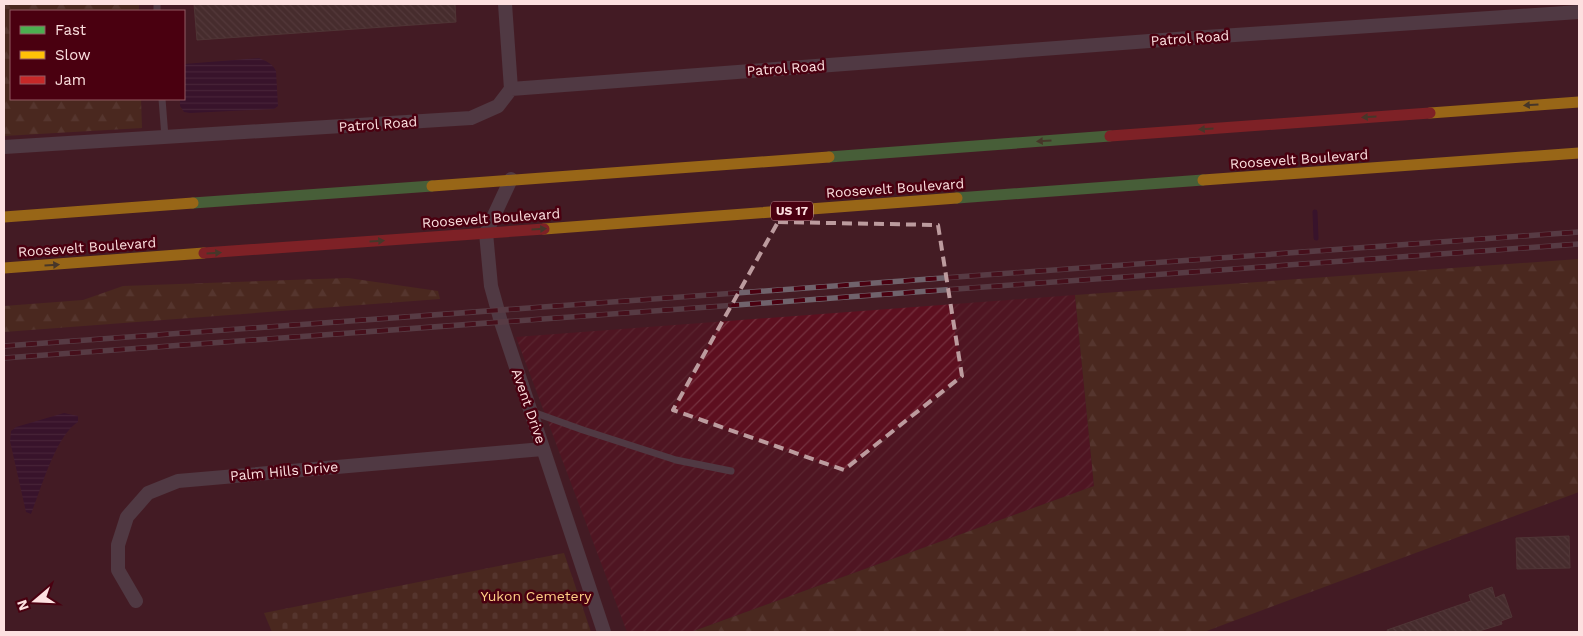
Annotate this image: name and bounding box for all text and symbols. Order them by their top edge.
legend [10,10,185,100]
text: Fast [55,21,87,39]
street label: Patrol Road [1150,27,1230,49]
text: Slow [55,46,91,64]
street label: Patrol Road [746,57,826,79]
text: Jam [55,71,86,89]
one-way arrow [1522,102,1538,110]
street label: Patrol Road [338,113,418,135]
one-way arrow [1360,113,1376,121]
one-way arrow [1198,125,1214,133]
one-way arrow [1036,137,1052,145]
street label: Roosevelt Boulevard [1229,146,1369,172]
street label: Roosevelt Boulevard [825,175,965,201]
road number: US 17 [771,202,813,220]
street label: Roosevelt Boulevard [421,205,561,231]
one-way arrow [531,225,547,233]
street label: Roosevelt Boulevard [17,234,157,260]
one-way arrow [369,237,385,245]
one-way arrow [207,248,223,256]
one-way arrow [45,260,61,268]
street label: Avent Drive [509,366,549,446]
street label: Palm Hills Drive [229,458,339,484]
north arrow [10,576,60,626]
park label: Yukon Cemetery [480,588,592,604]
text: N [13,598,32,613]

